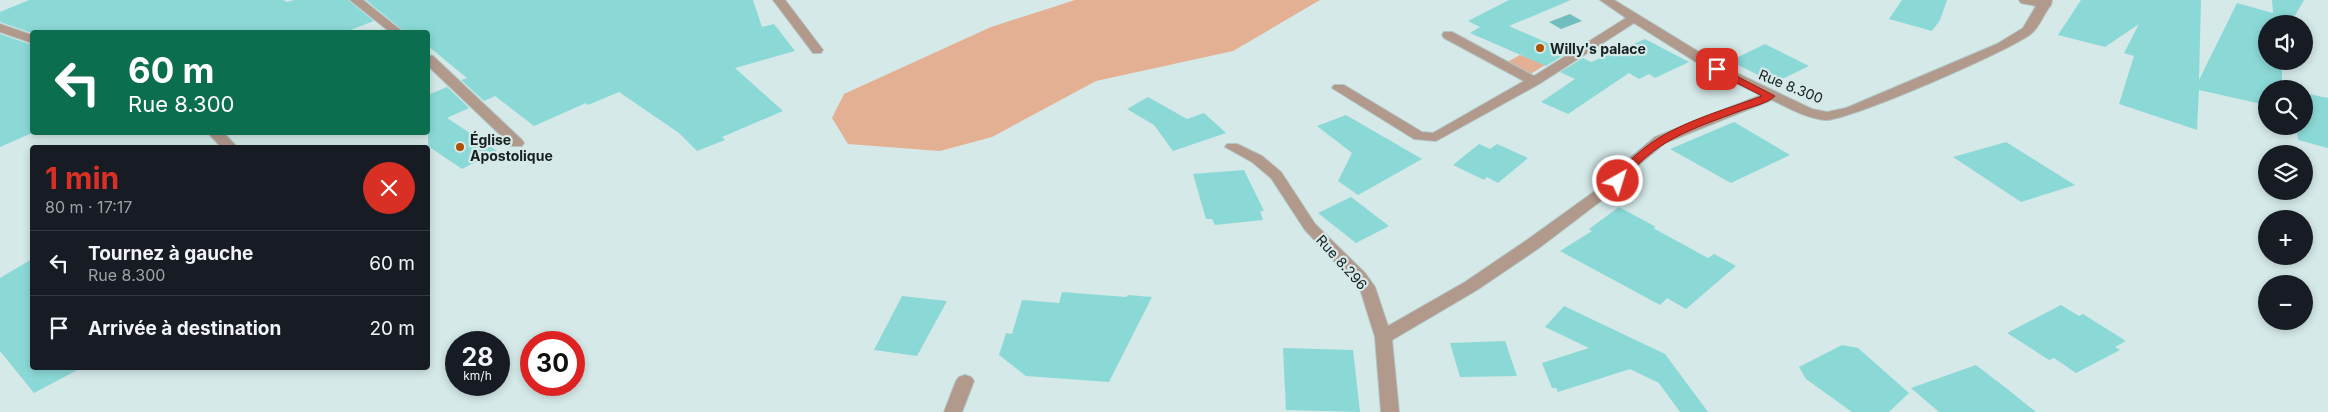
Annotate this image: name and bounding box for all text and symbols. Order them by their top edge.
map controls [2258,15,2313,330]
button: sound [2258,15,2313,70]
place label: Willy's palace [1550,40,1646,57]
marker: Willy's palace [1534,42,1546,54]
pin [1696,48,1738,90]
text: 60 m [128,49,215,91]
icon: left [45,50,110,115]
icon: arrive [1703,55,1731,83]
street label: Rue 8.300 [1756,65,1826,107]
button: search [2258,80,2313,135]
text: Rue 8.300 [128,91,234,117]
place label: Église Apostolique [470,130,553,164]
marker: Église Apostolique [454,141,466,153]
button: layers [2258,145,2313,200]
position arrow [1591,154,1643,206]
text: 1 min [45,160,119,196]
button: close [363,162,415,214]
text: 80 m · 17:17 [45,197,132,217]
button: + [2258,210,2313,265]
street label: Rue 8.296 [1313,231,1371,293]
text: Tournez à gauche [88,242,253,265]
icon: left [45,249,73,277]
text: 60 m [369,252,415,275]
text: Rue 8.300 [88,265,165,285]
button: − [2258,275,2313,330]
icon: arrive [45,314,73,342]
text: Arrivée à destination [88,317,281,340]
text: 20 m [369,317,415,340]
speed limit sign: 30 [520,331,585,396]
text: 28 [461,342,494,372]
text: km/h [463,368,492,383]

